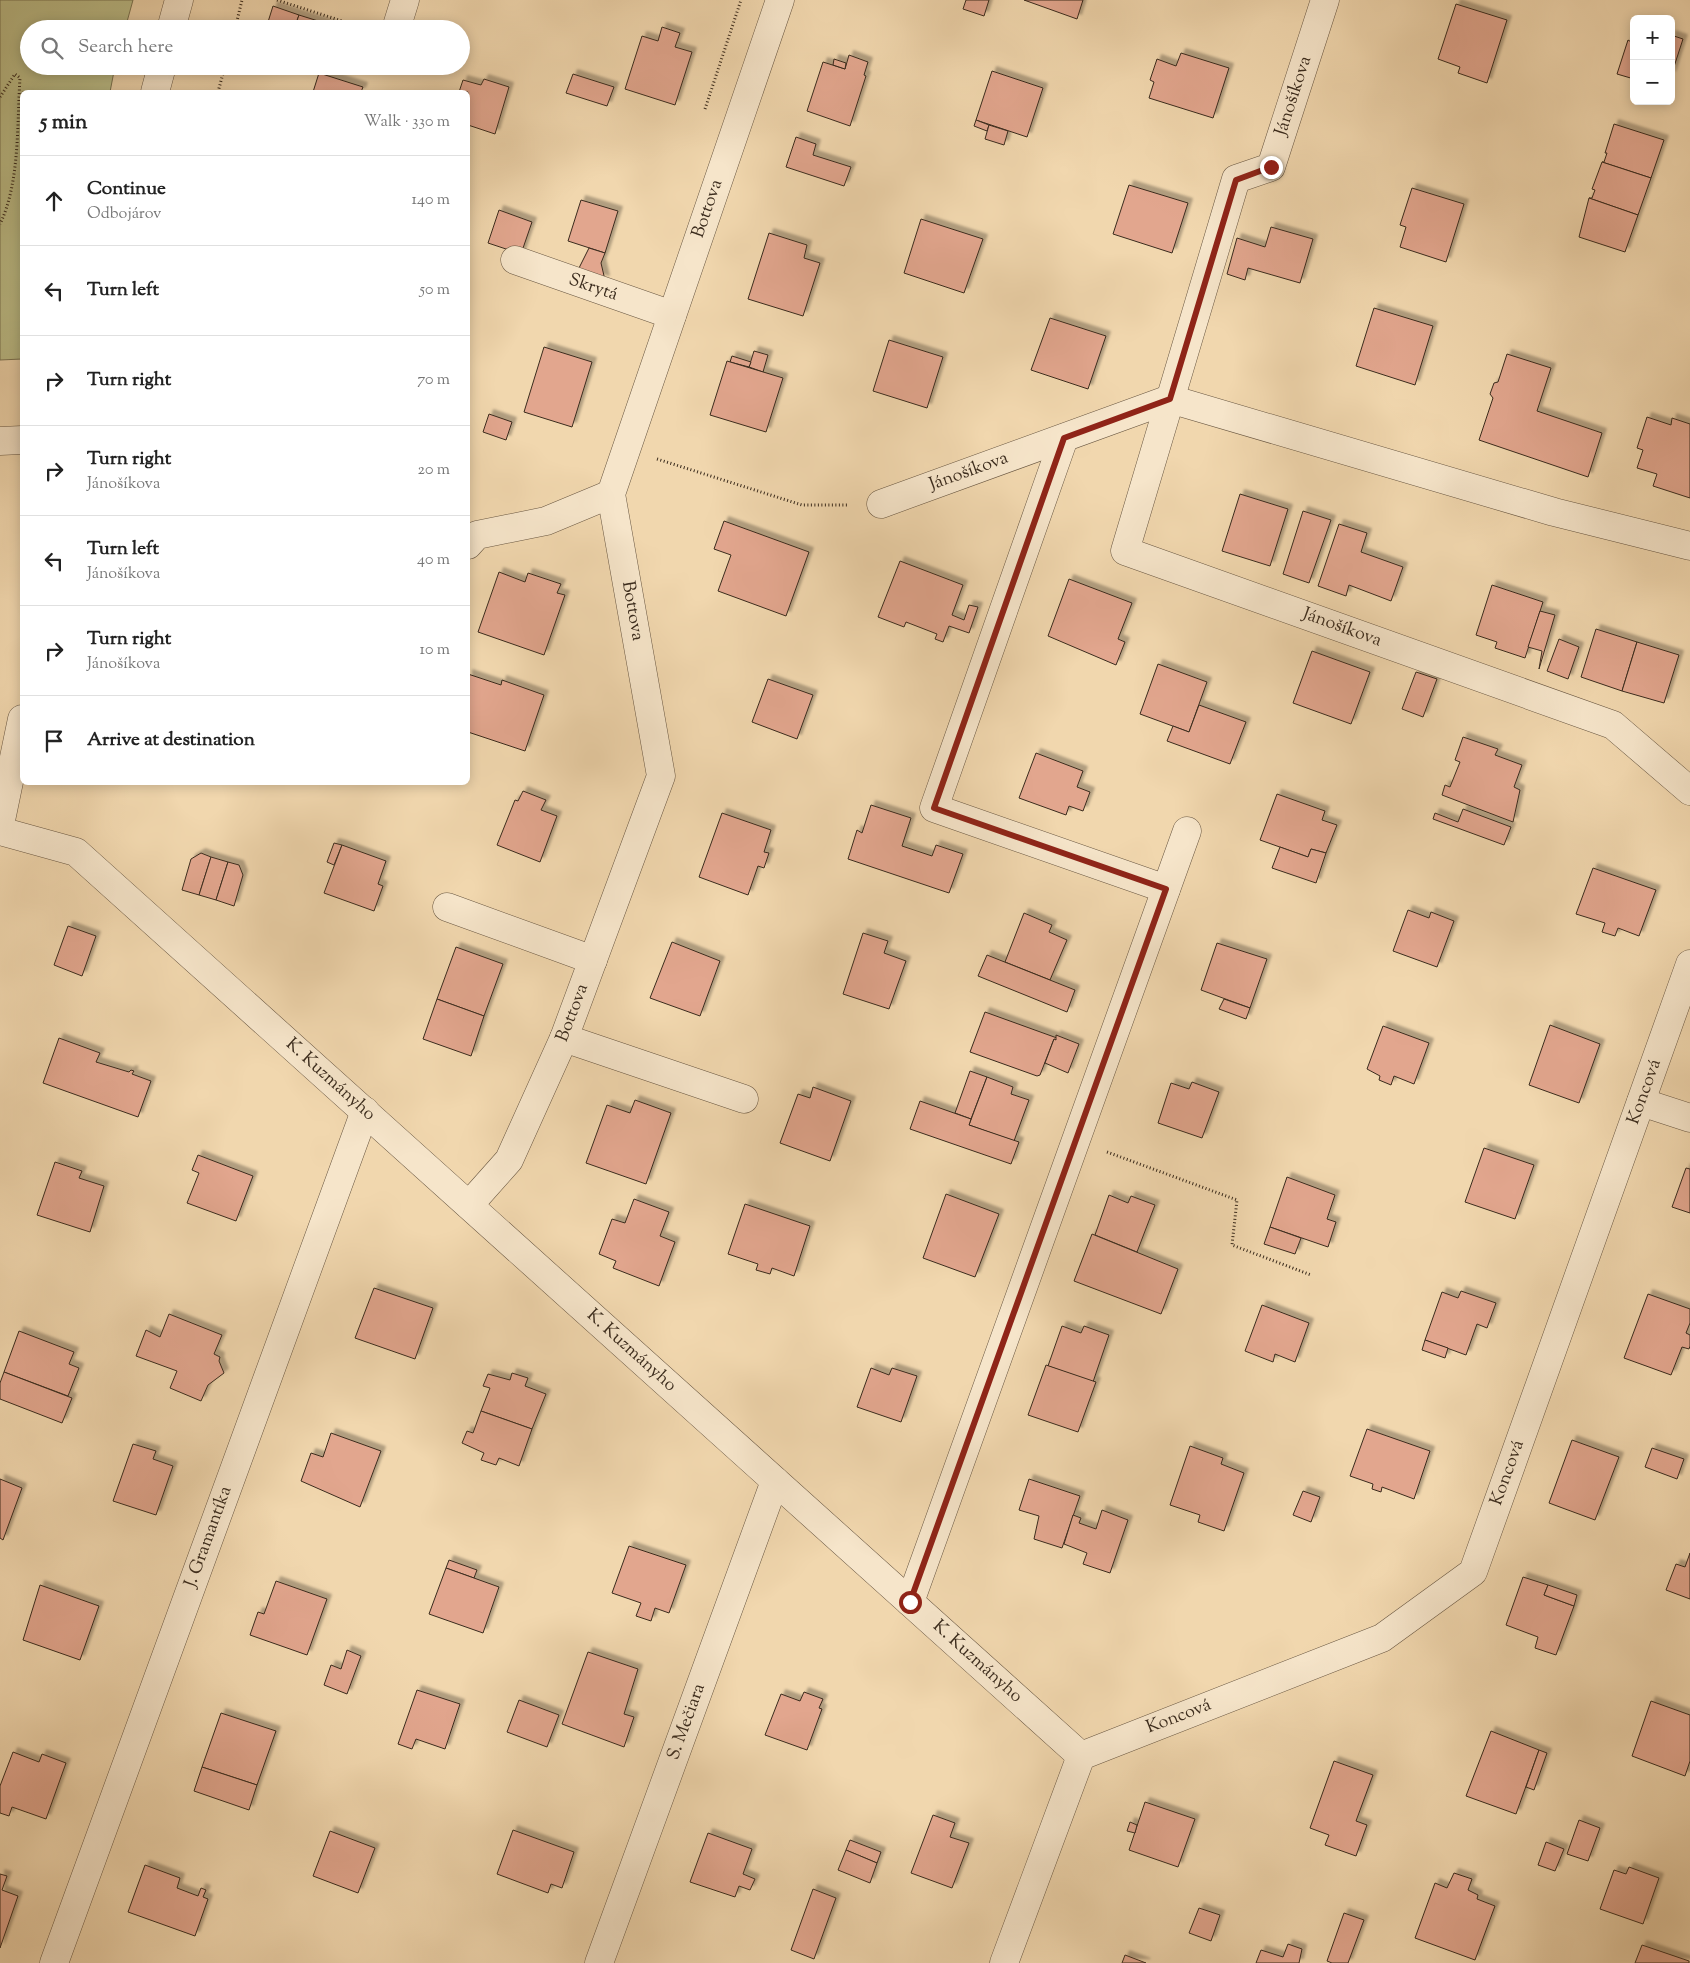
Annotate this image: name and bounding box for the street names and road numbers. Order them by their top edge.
street label: Jánošíkova [1269,53,1319,140]
street label: Bottova [686,176,730,242]
street label: Skrytá [565,267,621,309]
street label: Jánošíkova [925,446,1012,499]
street label: Bottova [614,579,650,643]
street label: Jánošíkova [1298,601,1385,654]
street label: Bottova [550,980,596,1046]
street label: K. Kuzmányho [279,1032,381,1128]
street label: Koncová [1621,1056,1669,1128]
street label: K. Kuzmányho [580,1303,682,1399]
street label: Koncová [1484,1437,1532,1509]
street label: J. Gramantíka [178,1483,239,1592]
street label: K. Kuzmányho [926,1614,1028,1710]
street label: S. Mečiara [661,1680,713,1764]
street label: Koncová [1143,1693,1215,1741]

